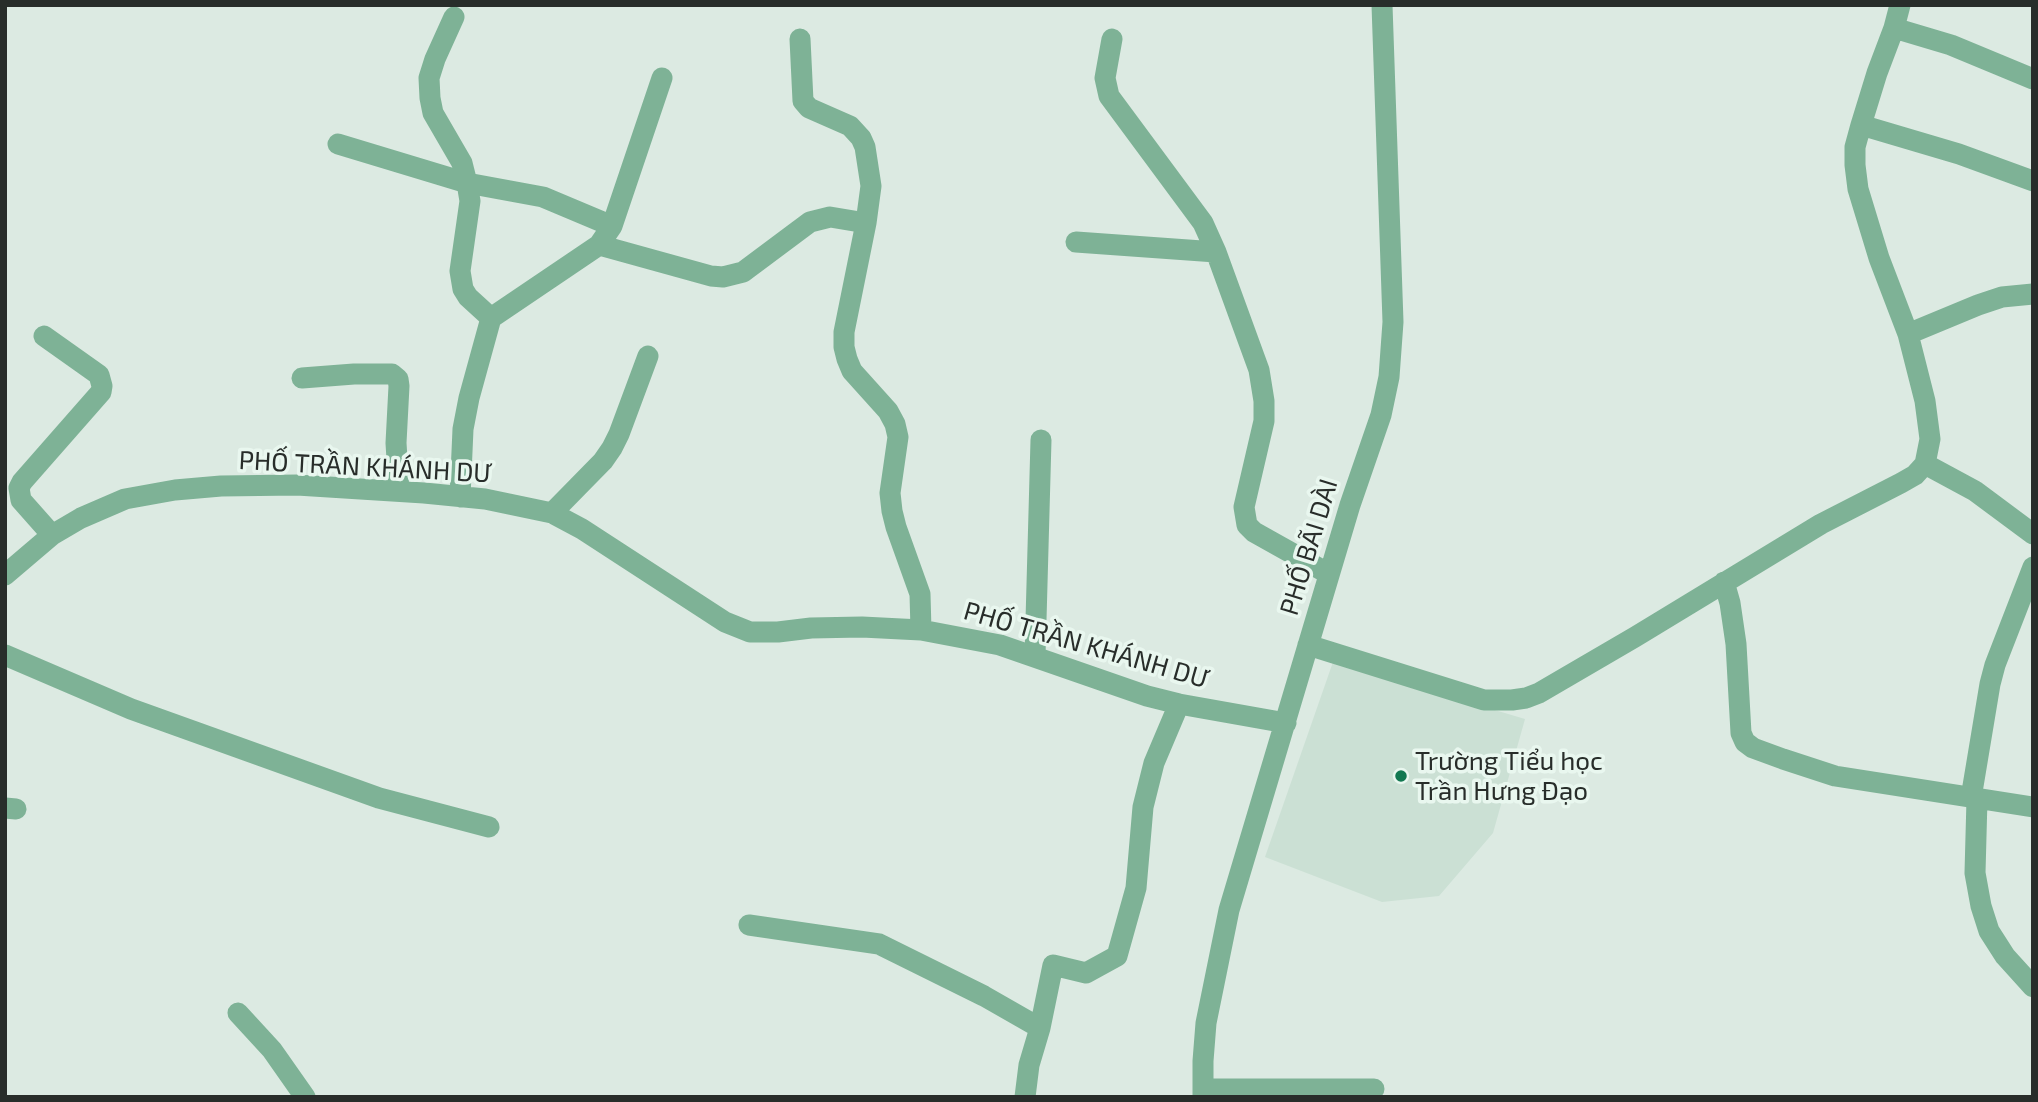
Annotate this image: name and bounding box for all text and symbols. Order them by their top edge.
street label: PHỐ TRẦN KHÁNH DƯ [238,445,492,489]
street label: PHỐ BÃI DÀI [1273,475,1345,619]
street label: PHỐ TRẦN KHÁNH DƯ [960,595,1212,695]
place label: Trường Tiểu học Trần Hưng Đạo [1415,745,1603,806]
marker: Trường Tiểu học Trần Hưng Đạo [1393,768,1409,784]

